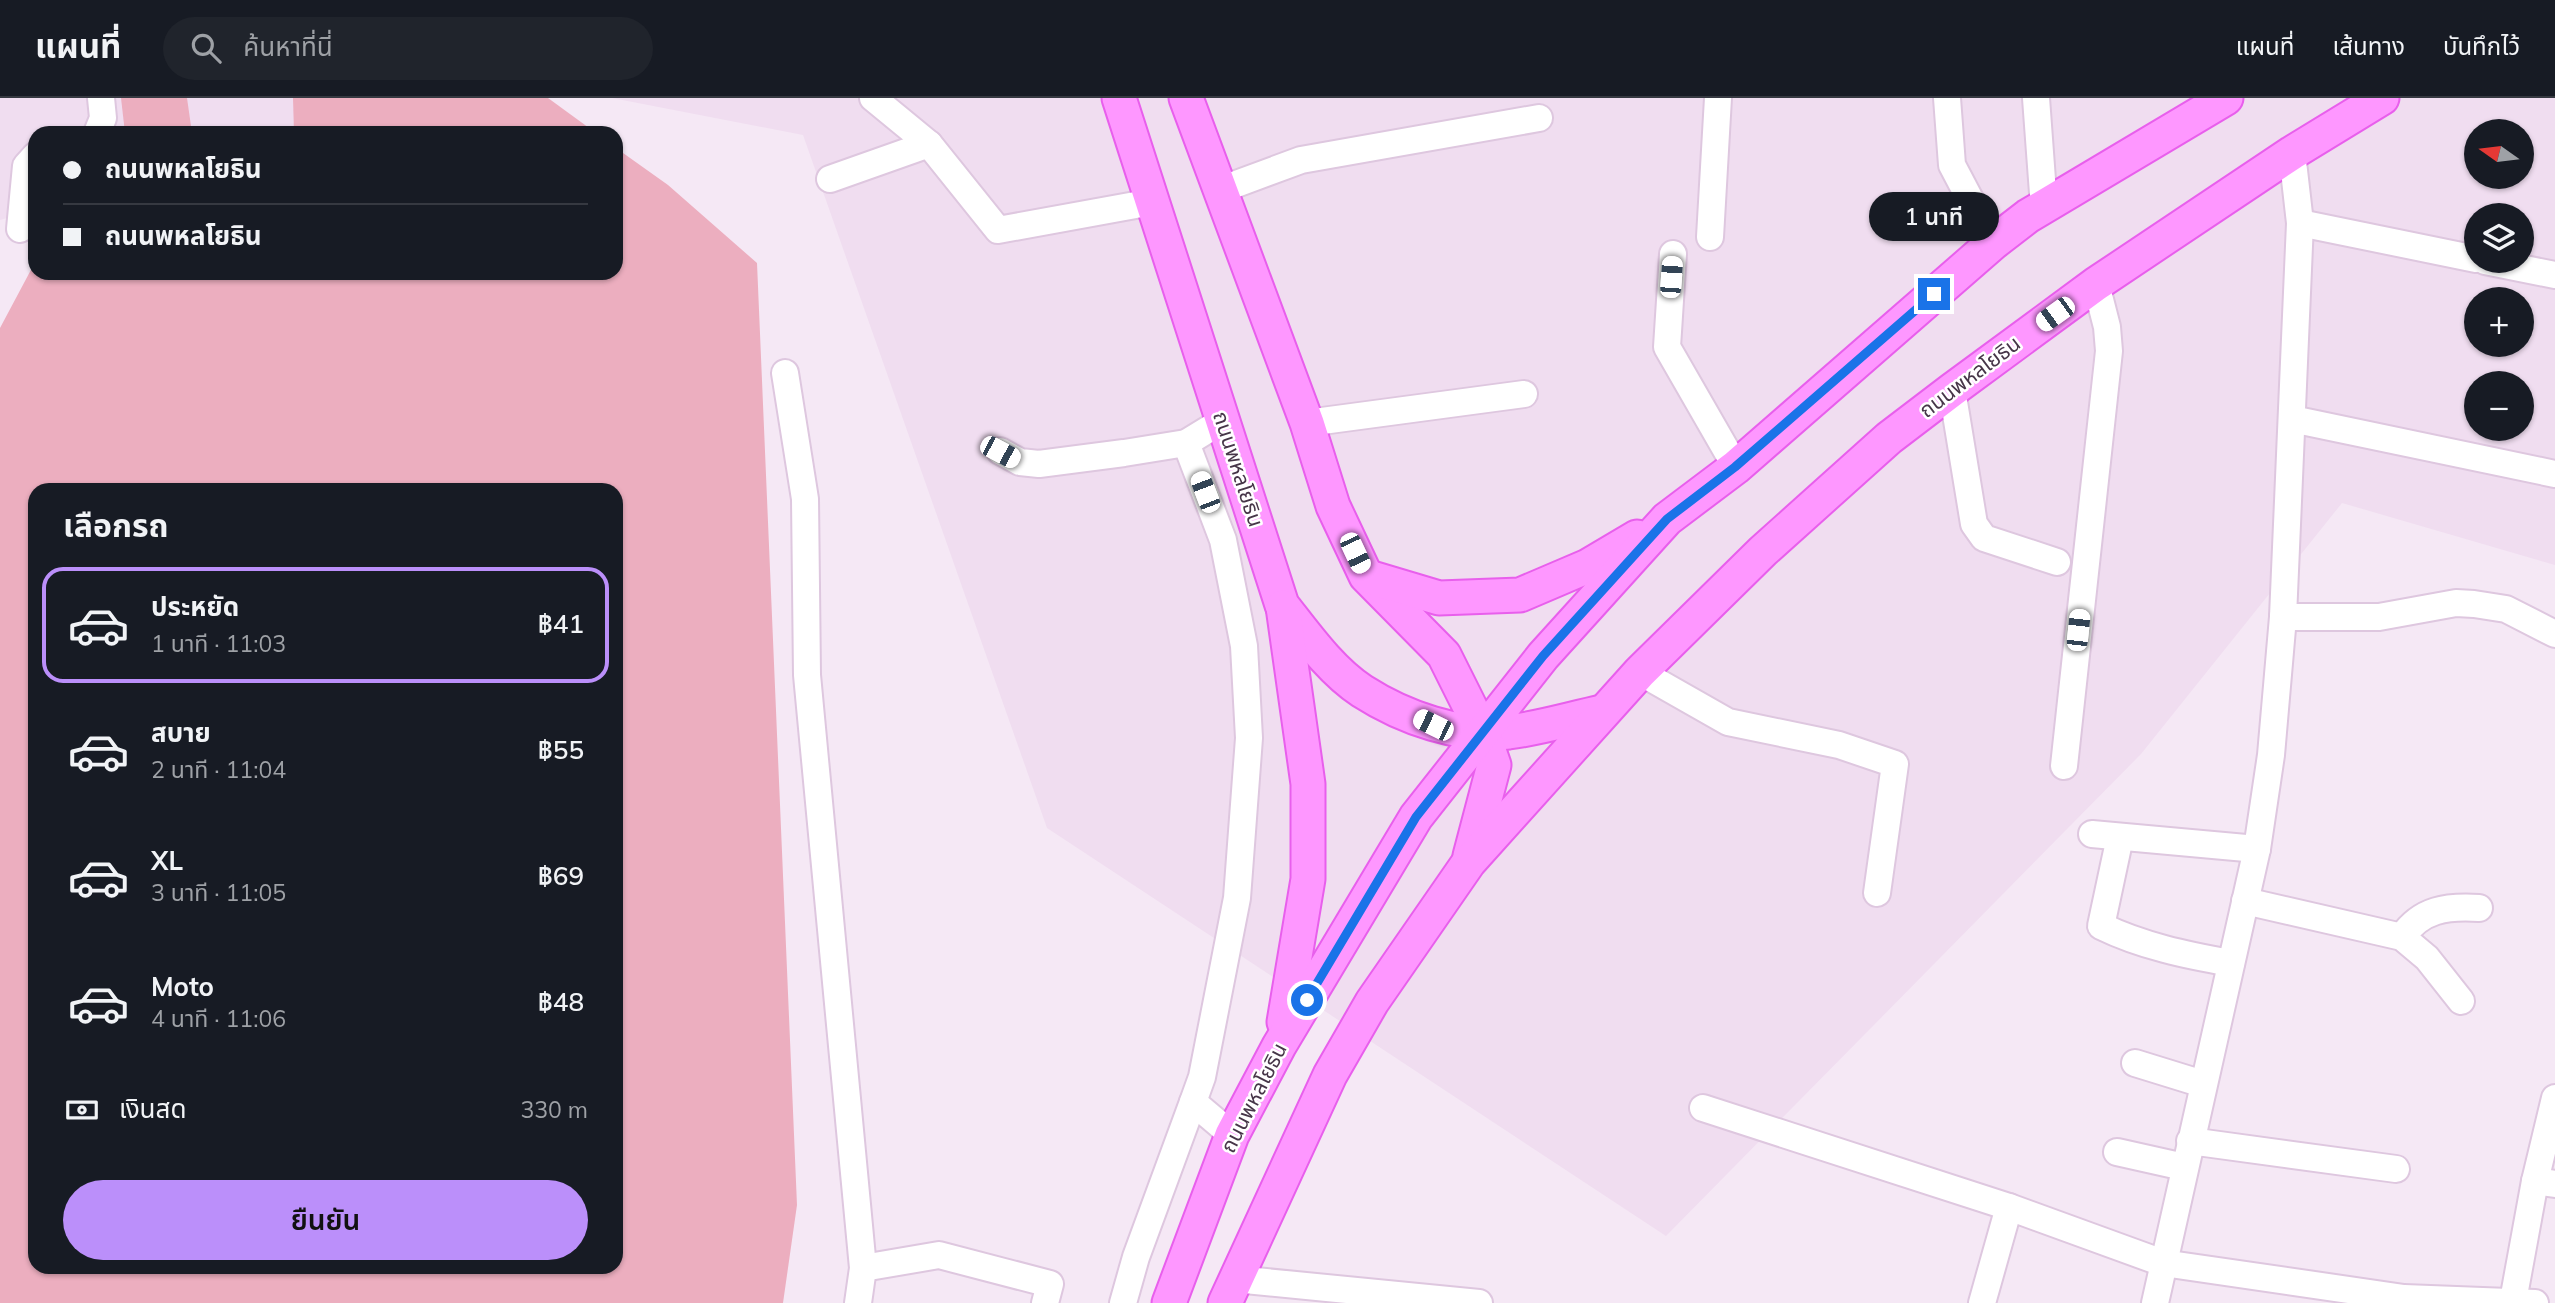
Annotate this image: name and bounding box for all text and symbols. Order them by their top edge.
search box [163,17,653,80]
text: แผนที่ [35,25,121,66]
icon: search [187,29,225,67]
text: ค้นหาที่นี่ [243,30,333,63]
text: แผนที่ [2236,31,2294,61]
text: เส้นทาง [2332,31,2405,61]
text: บันทึกไว้ [2443,31,2520,61]
north arrow [2464,119,2534,189]
map controls [2464,119,2534,441]
text: ถนนพหลโยธิน [105,152,262,185]
callout: 1 นาที [1869,192,1999,242]
text: 1 นาที [1905,202,1963,231]
button: layers [2464,203,2534,273]
text: ถนนพหลโยธิน [105,219,262,252]
car [1660,255,1683,299]
route end [1918,278,1950,310]
button: + [2464,287,2534,357]
car [2032,293,2079,335]
street label: ถนนพหลโยธิน [1914,330,2025,423]
button: − [2464,371,2534,441]
street label: ถนนพหลโยธิน [1208,408,1270,530]
car [977,433,1024,471]
car [1188,469,1223,515]
text: เลือกรถ [63,505,168,545]
car [1337,530,1374,576]
text: ประหยัด [151,590,239,623]
icon: car [67,594,130,657]
text: ฿41 [538,607,584,640]
car [2066,608,2091,652]
text: 1 นาที · 11:03 [151,629,286,658]
car [1410,706,1457,744]
text: สบาย [151,716,211,749]
icon: car [67,720,130,783]
text: ฿55 [538,733,584,766]
text: 2 นาที · 11:04 [151,755,286,784]
text: XL [151,844,183,877]
icon: car [67,846,130,909]
text: ฿69 [538,859,584,892]
text: 3 นาที · 11:05 [151,878,286,907]
text: Moto [151,970,214,1003]
icon: car [67,972,130,1035]
route start [1291,984,1323,1016]
text: ฿48 [538,985,584,1018]
text: 4 นาที · 11:06 [151,1004,286,1033]
street label: ถนนพหลโยธิน [1214,1038,1292,1157]
icon: cash [63,1091,101,1129]
text: เงินสด [119,1092,186,1125]
text: 330 m [520,1095,588,1124]
button: ยืนยัน [63,1180,588,1260]

